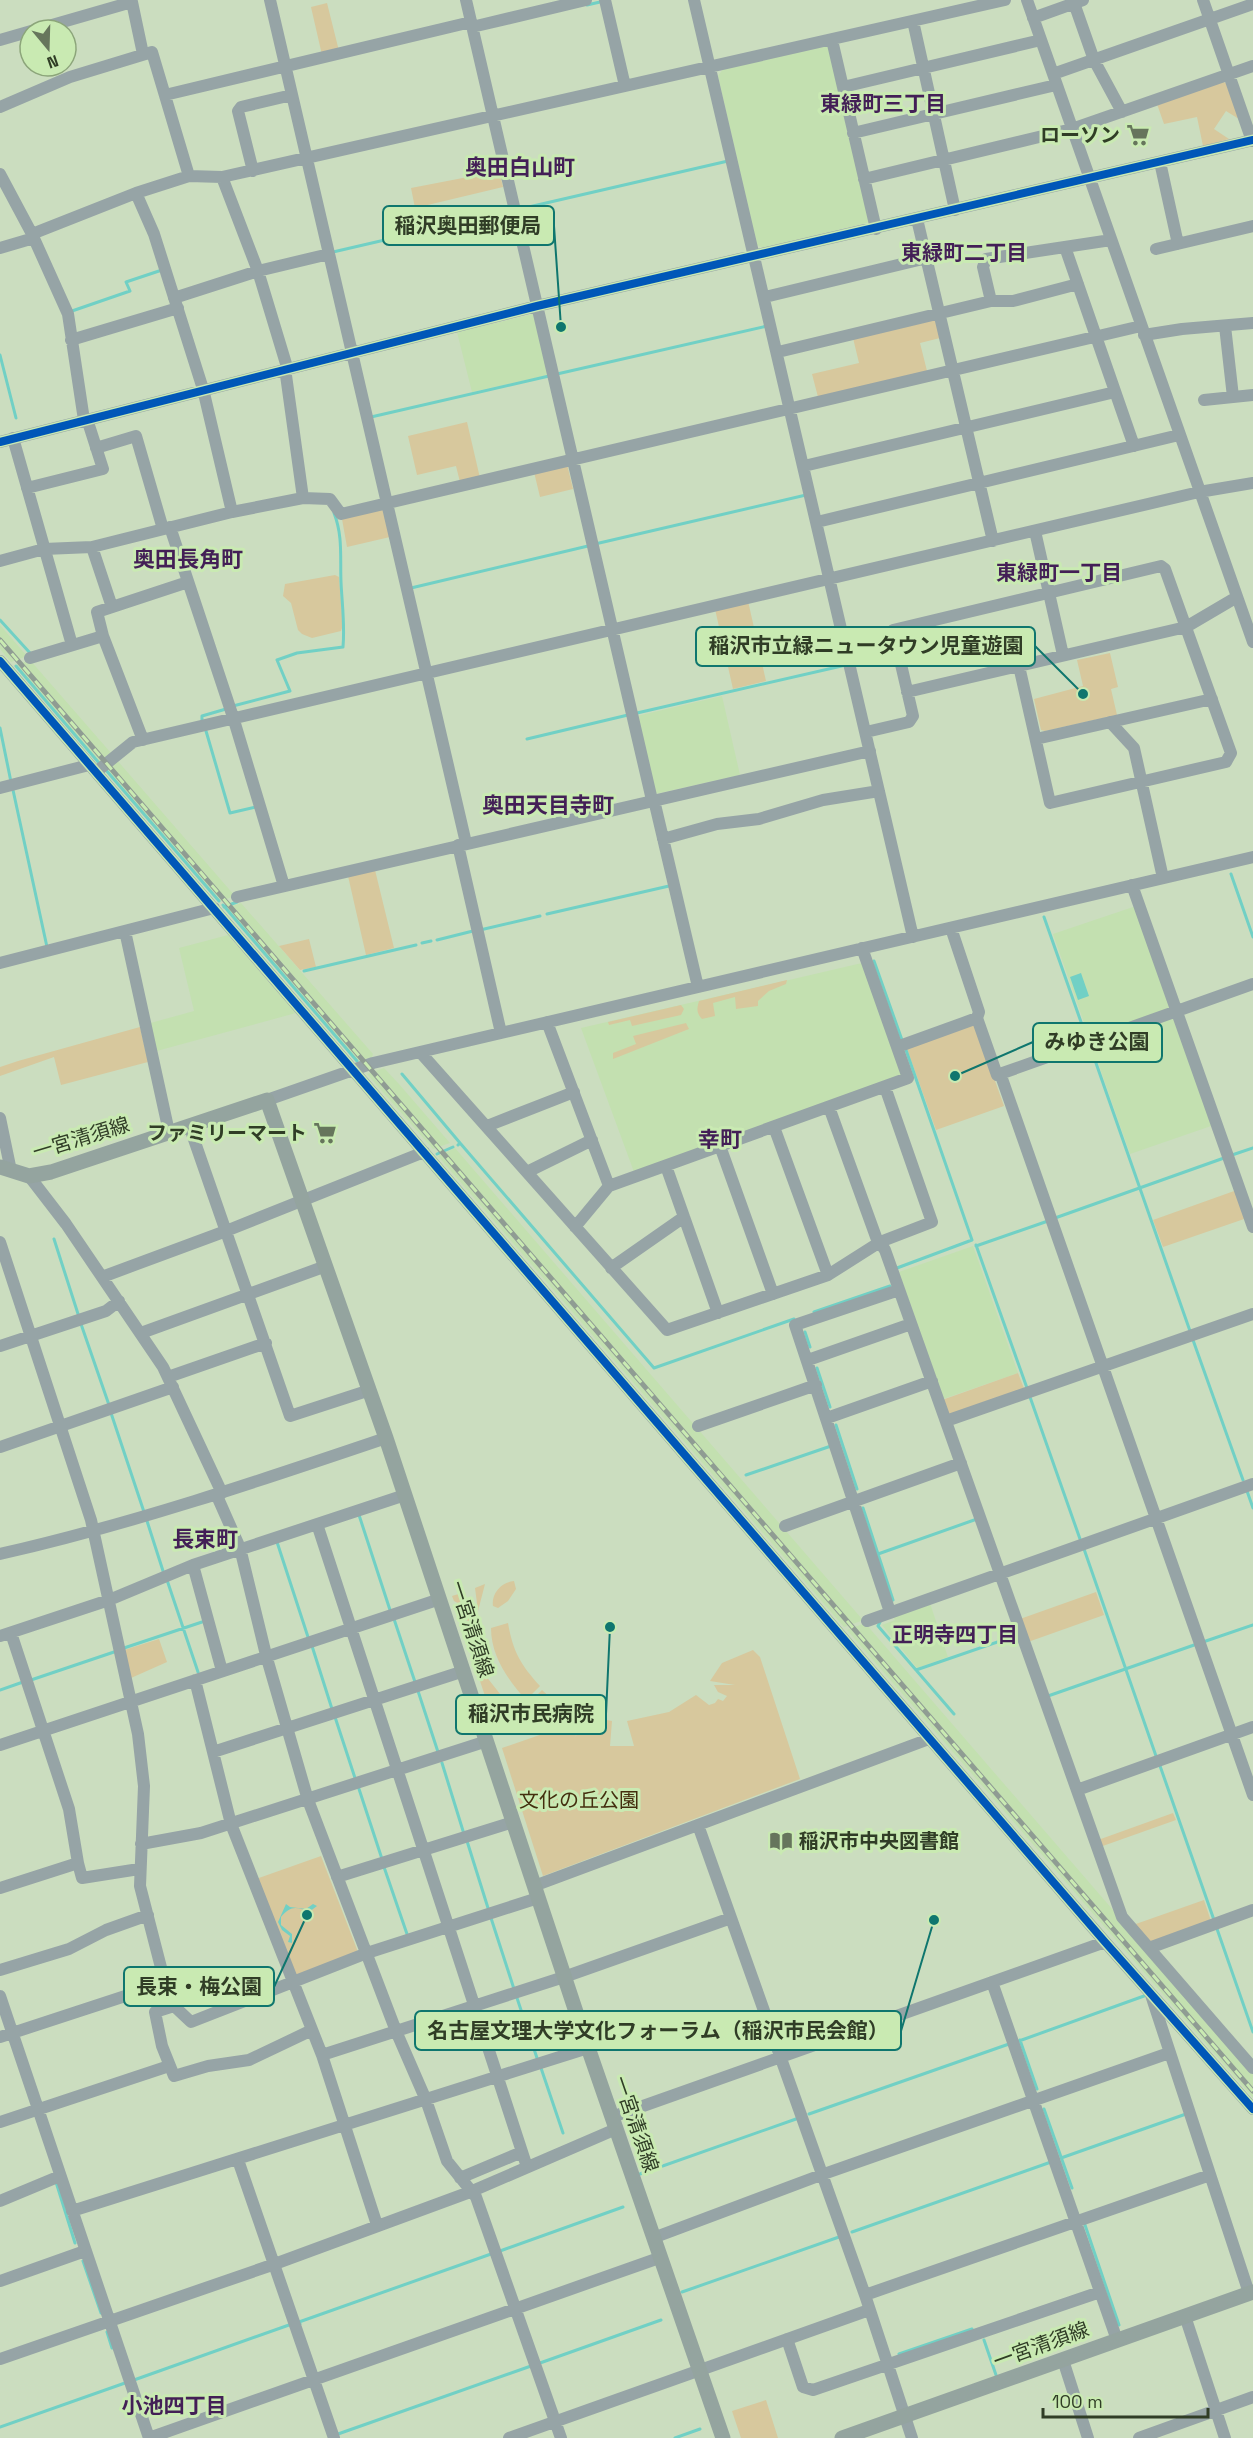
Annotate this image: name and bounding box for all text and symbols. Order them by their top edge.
north arrow [18,18,78,78]
text: N [44,50,61,73]
district label: 東緑町三丁目 [820,90,946,117]
place label: ローソン [1040,122,1120,148]
supermarket icon: ローソン [1125,122,1151,148]
district label: 奥田白山町 [465,153,575,181]
callout: 稲沢奥田郵便局 [383,206,554,245]
text: 稲沢奥田郵便局 [395,212,542,239]
district label: 東緑町二丁目 [901,239,1027,266]
district label: 奥田長角町 [133,545,243,573]
district label: 東緑町一丁目 [996,559,1122,586]
callout: 稲沢市立緑ニュータウン児童遊園 [696,627,1035,666]
text: 稲沢市立緑ニュータウン児童遊園 [709,632,1024,659]
district label: 奥田天目寺町 [482,791,614,819]
callout: みゆき公園 [1033,1023,1162,1062]
text: みゆき公園 [1045,1028,1150,1055]
street label: 一宮清須線 [29,1111,133,1165]
place label: ファミリーマート [147,1120,307,1146]
supermarket icon: ファミリーマート [312,1120,338,1146]
district label: 幸町 [698,1125,742,1153]
district label: 長束町 [172,1525,238,1553]
street label: 一宮清須線 [444,1577,500,1681]
district label: 正明寺四丁目 [892,1621,1018,1648]
callout: 稲沢市民病院 [456,1695,606,1734]
text: 稲沢市民病院 [468,1700,594,1727]
park label: 文化の丘公園 [519,1787,639,1813]
library icon: 稲沢市中央図書館 [768,1828,794,1854]
place label: 稲沢市中央図書館 [799,1828,959,1854]
callout: 長束・梅公園 [124,1967,274,2006]
text: 長束・梅公園 [136,1973,262,2000]
callout: 名古屋文理大学文化フォーラム（稲沢市民会館） [415,2011,901,2050]
text: 名古屋文理大学文化フォーラム（稲沢市民会館） [427,2017,889,2044]
street label: 一宮清須線 [607,2072,665,2176]
street label: 一宮清須線 [990,2316,1092,2374]
scale bar [1043,2381,1208,2419]
text: 100 m [1052,2390,1103,2413]
district label: 小池四丁目 [122,2392,227,2419]

